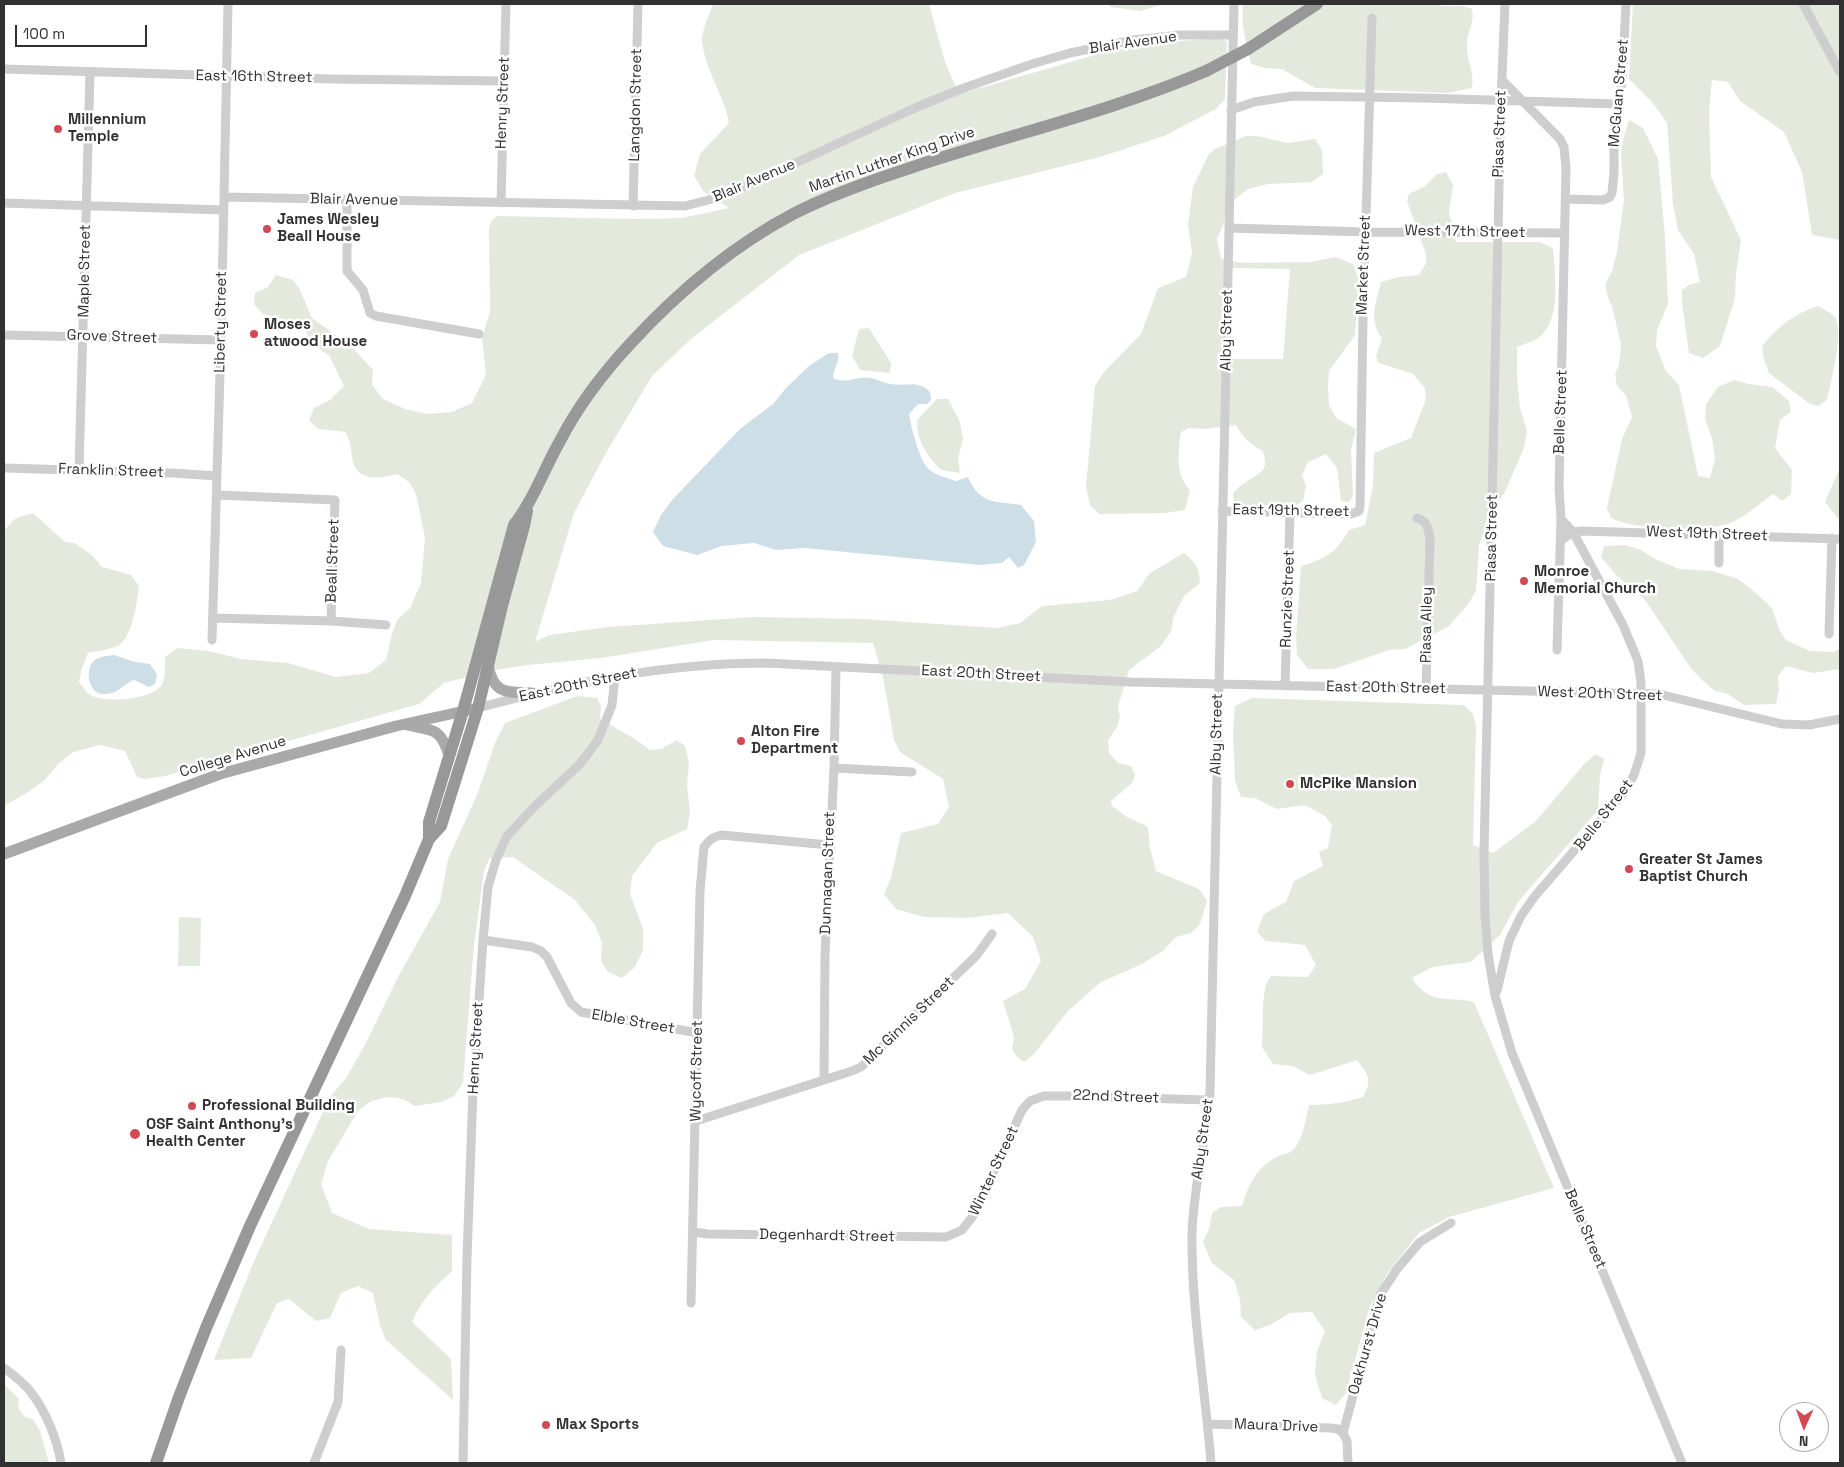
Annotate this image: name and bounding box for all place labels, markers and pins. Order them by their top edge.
place label: Millennium Temple [68,111,146,146]
marker: Millennium Temple [52,123,64,135]
place label: James Wesley Beall House [277,211,379,246]
marker: James Wesley Beall House [261,223,273,235]
place label: Moses atwood House [264,316,367,351]
marker: Moses atwood House [248,328,260,340]
place label: Monroe Memorial Church [1534,563,1656,598]
marker: Monroe Memorial Church [1518,575,1530,587]
place label: Alton Fire Department [751,723,838,758]
marker: Alton Fire Department [735,735,747,747]
place label: McPike Mansion [1300,775,1417,793]
marker: McPike Mansion [1284,778,1296,790]
place label: Greater St James Baptist Church [1639,851,1763,886]
marker: Greater St James Baptist Church [1623,863,1635,875]
place label: Professional Building [202,1097,355,1115]
marker: Professional Building [186,1100,198,1112]
place label: OSF Saint Anthony's Health Center [146,1116,293,1151]
marker: OSF Saint Anthony's Health Center [128,1127,142,1141]
place label: Max Sports [556,1416,639,1434]
marker: Max Sports [540,1419,552,1431]

